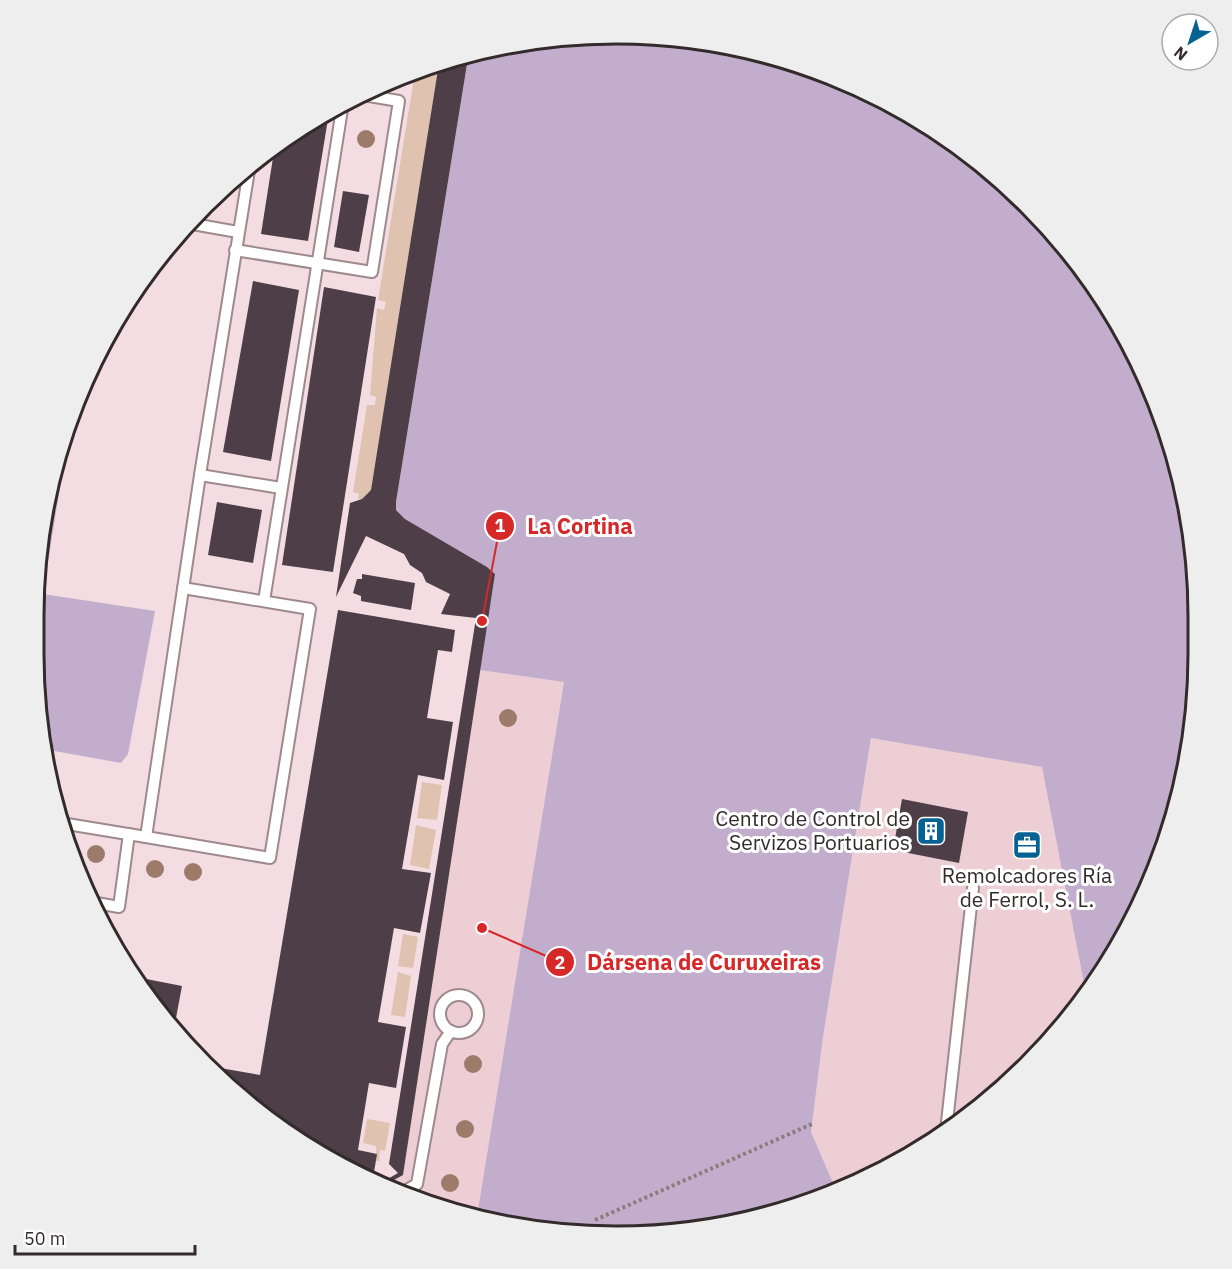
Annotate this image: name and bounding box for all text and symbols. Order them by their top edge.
north arrow [1160,12,1220,72]
text: N [1170,42,1191,65]
callout: La Cortina [485,506,644,546]
text: La Cortina [527,511,633,540]
text: 1 [495,514,506,537]
place label: Centro de Control de Servizos Portuarios [715,804,910,856]
building icon: Centro de Control de Servizos Portuarios [915,815,947,847]
office icon: Remolcadores Ría de Ferrol, S. L. [1011,829,1043,861]
place label: Remolcadores Ría de Ferrol, S. L. [942,861,1112,913]
callout: Dársena de Curuxeiras [545,942,833,982]
text: Dársena de Curuxeiras [587,947,821,976]
text: 2 [555,951,565,974]
scale bar [15,1218,195,1256]
text: 50 m [24,1227,66,1250]

